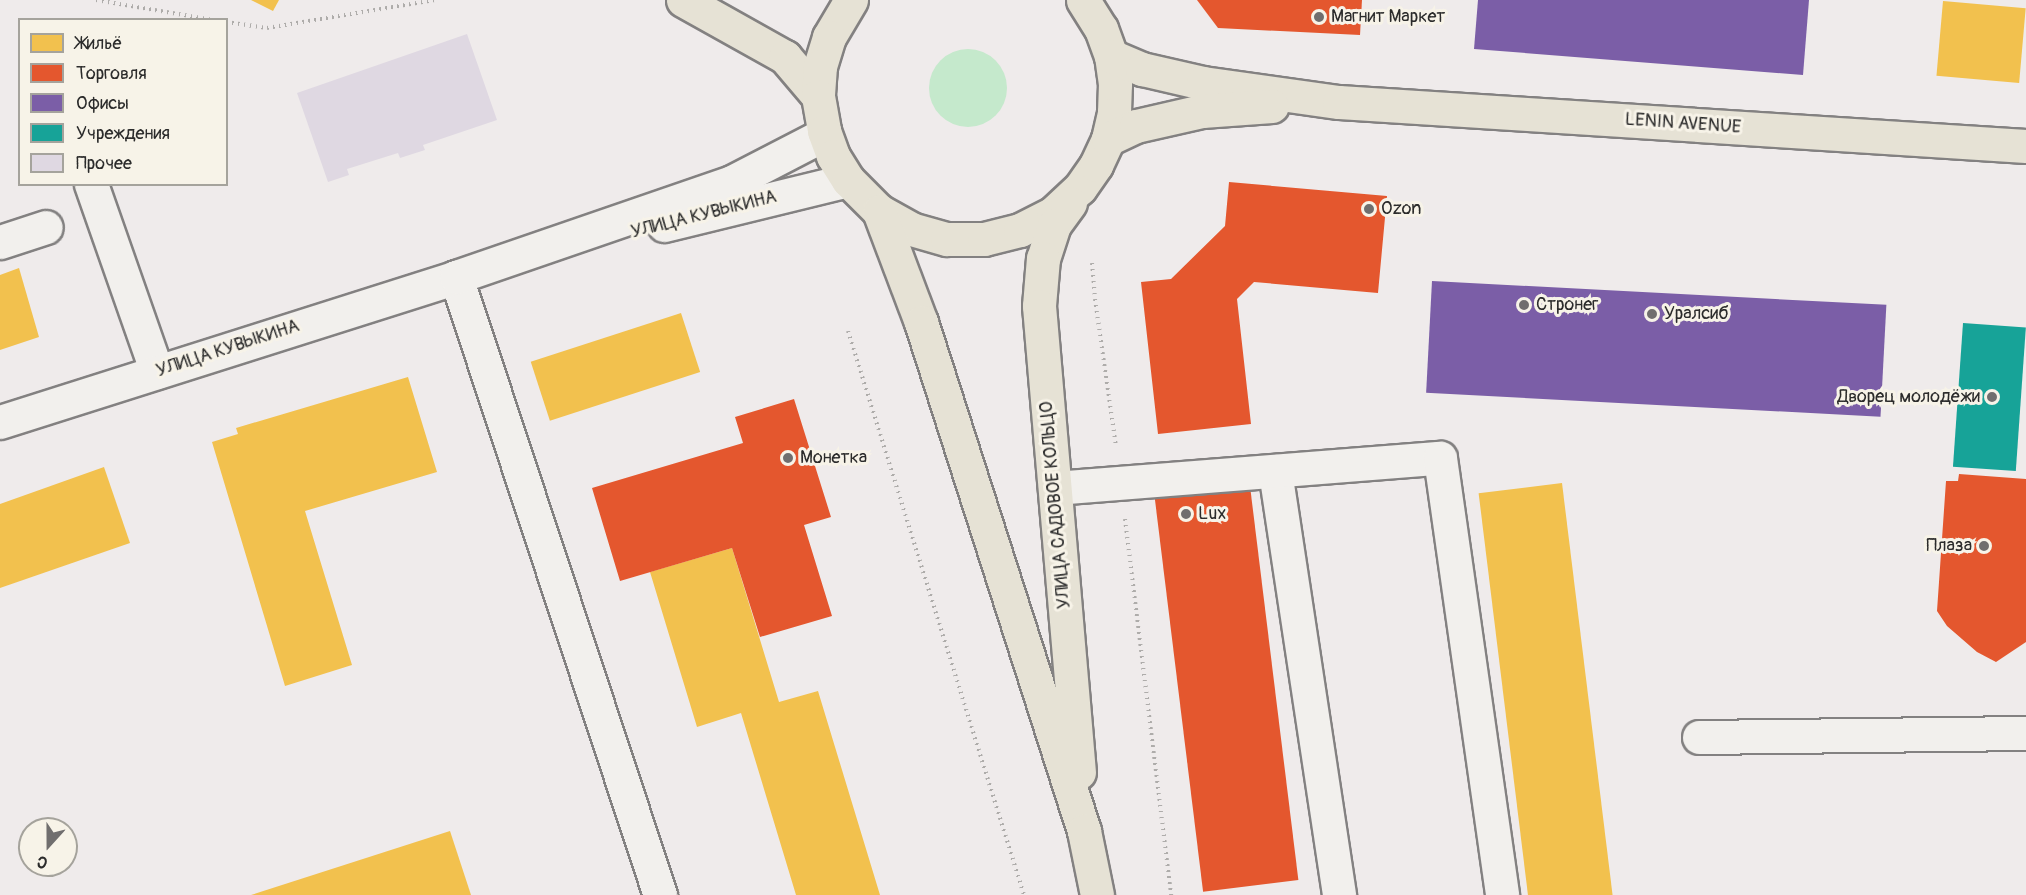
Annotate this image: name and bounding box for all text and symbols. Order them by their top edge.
place label: Магнит Маркет [1331,6,1445,28]
marker: Магнит Маркет [1312,10,1326,24]
legend [18,18,228,186]
text: Жильё [76,32,122,55]
text: Торговля [76,62,147,85]
text: Офисы [76,92,129,115]
street label: LENIN AVENUE [1624,109,1742,139]
text: Учреждения [76,122,170,145]
text: Прочее [76,152,132,175]
street label: УЛИЦА КУВЫКИНА [629,186,779,244]
place label: Ozon [1381,198,1421,220]
marker: Ozon [1362,202,1376,216]
place label: Стронег [1536,294,1598,316]
marker: Стронег [1517,298,1531,312]
place label: Уралсиб [1664,303,1729,325]
marker: Уралсиб [1645,307,1659,321]
street label: УЛИЦА КУВЫКИНА [154,316,302,382]
place label: Дворец молодёжи [1837,386,1980,408]
marker: Дворец молодёжи [1985,390,1999,404]
street label: УЛИЦА САДОВОЕ КОЛЬЦО [1036,400,1076,610]
place label: Монетка [800,447,867,469]
marker: Монетка [781,451,795,465]
place label: Lux [1198,503,1226,525]
marker: Lux [1179,507,1193,521]
place label: Плаза [1926,535,1972,557]
marker: Плаза [1977,539,1991,553]
north arrow [18,817,78,877]
text: С [34,851,50,873]

